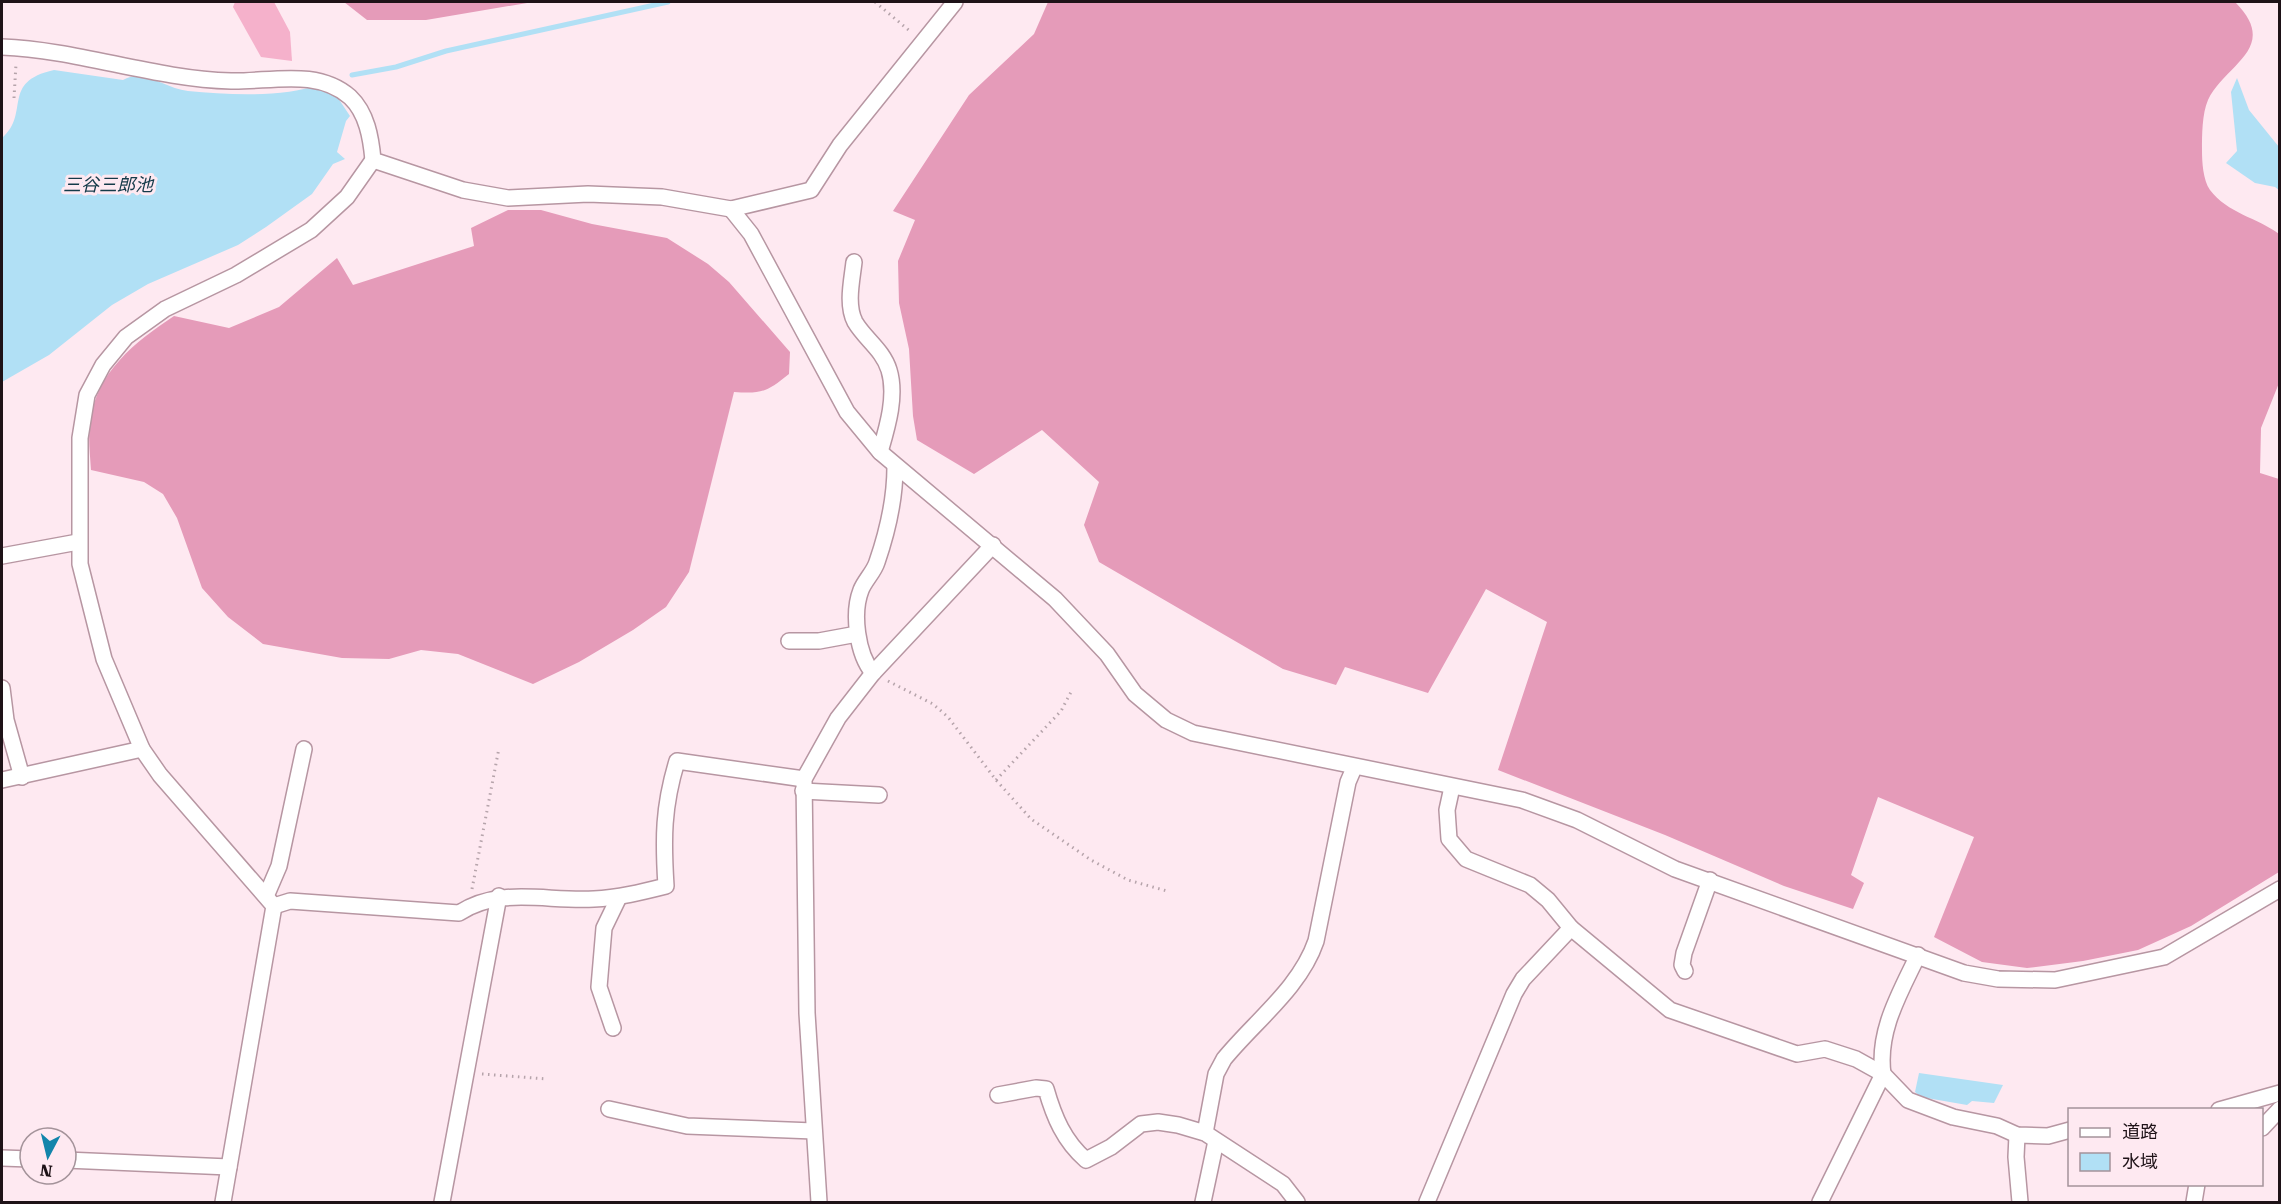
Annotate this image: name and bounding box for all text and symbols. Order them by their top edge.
water label: 三谷三郎池 [63,174,155,195]
legend [2068,1108,2263,1186]
text: 道路 [2122,1121,2158,1142]
north arrow [18,1126,78,1186]
text: 水域 [2122,1151,2158,1172]
text: N [39,1160,54,1181]

